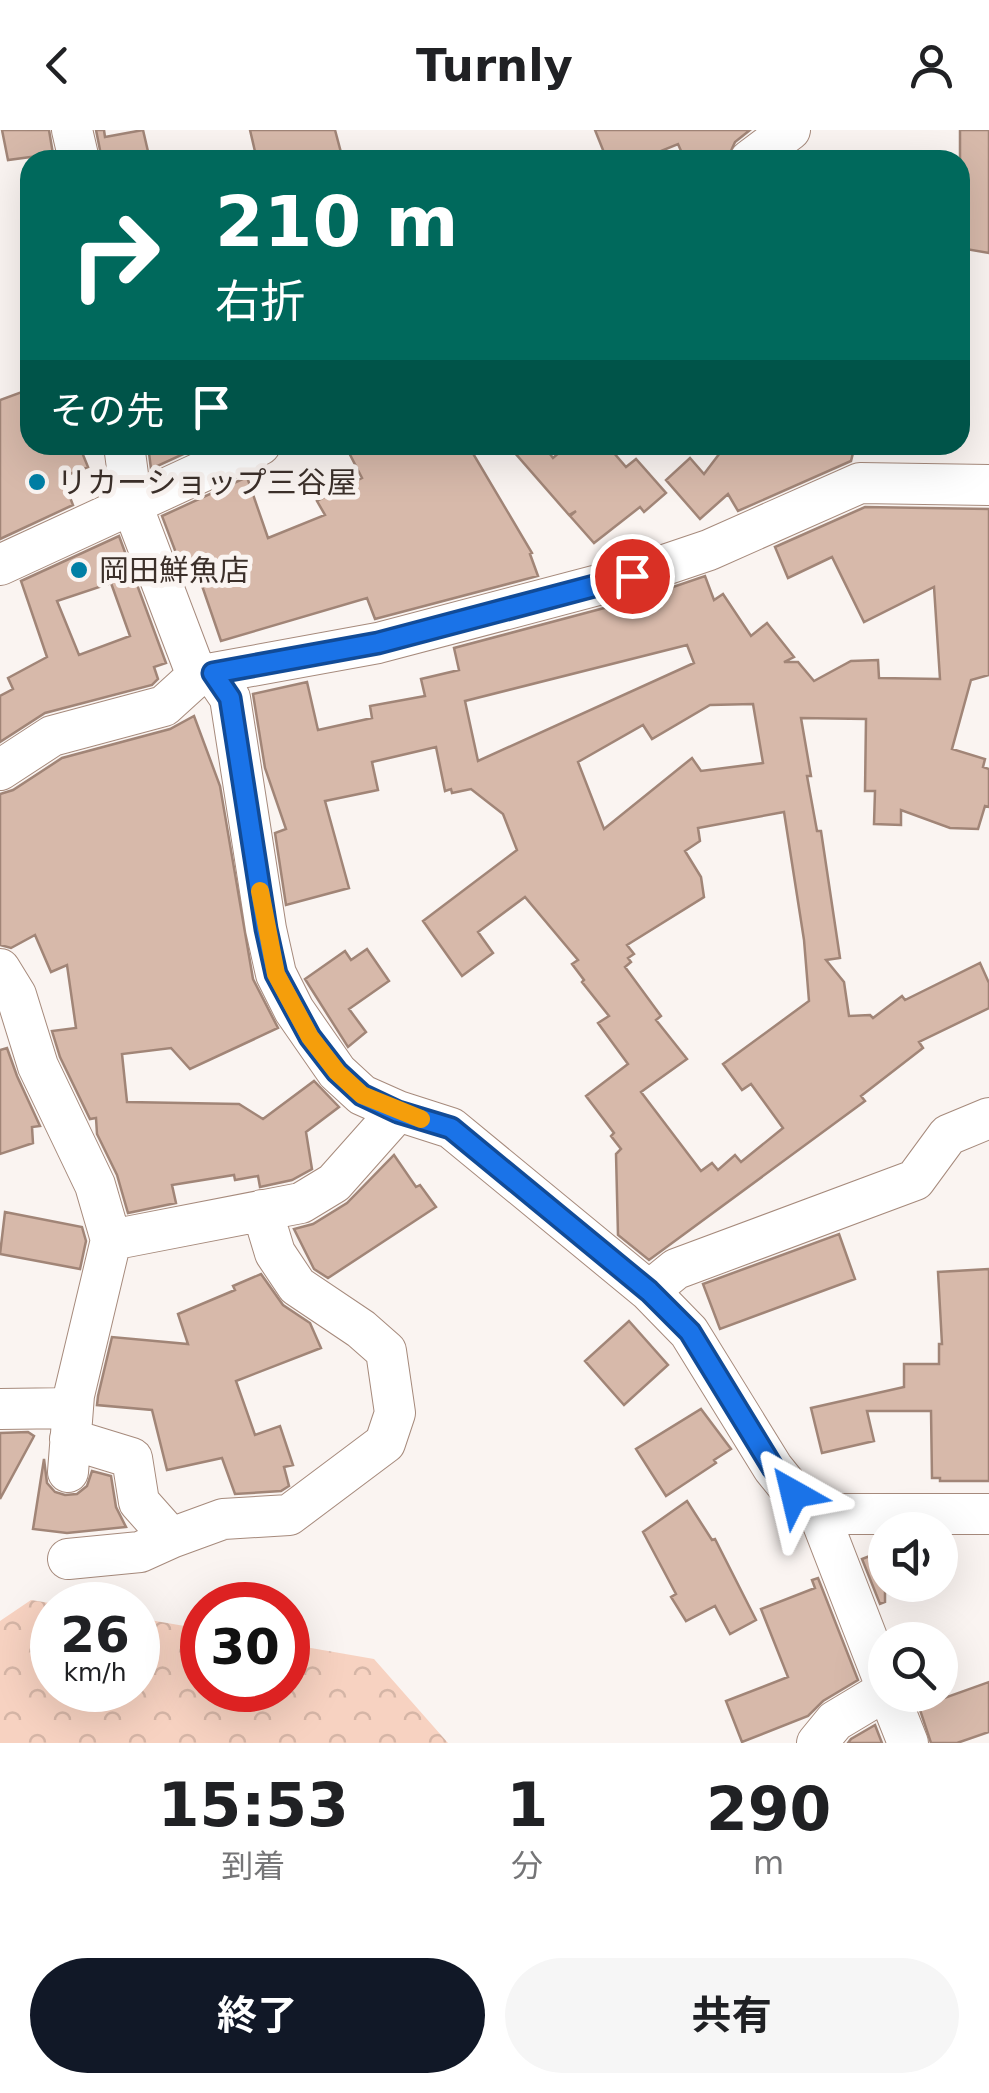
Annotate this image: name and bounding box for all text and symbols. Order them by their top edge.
icon: back [30,38,85,93]
icon: person [904,38,959,93]
text: Turnly [416,39,573,92]
text: 210 m [215,181,458,263]
icon: right [50,190,180,320]
text: 右折 [215,275,305,328]
icon: arrive [184,380,239,435]
text: その先 [50,389,164,433]
place label: リカーショップ三谷屋 [57,465,356,500]
marker: リカーショップ三谷屋 [26,471,48,493]
pin [590,534,675,619]
icon: arrive [605,549,660,604]
place label: 岡田鮮魚店 [99,553,249,588]
marker: 岡田鮮魚店 [68,559,90,581]
position arrow [742,1442,846,1546]
map controls [868,1512,958,1712]
button: sound [868,1512,958,1602]
speed limit sign: 30 [180,1582,310,1712]
text: 26 [60,1606,130,1664]
button: search [868,1622,958,1712]
text: km/h [63,1658,127,1687]
text: 15:53 [158,1770,349,1840]
text: 1 [507,1770,548,1840]
text: 290 [706,1774,831,1844]
text: m [753,1844,784,1882]
text: 到着 [221,1847,285,1885]
text: 分 [511,1847,543,1885]
button: 終了 [30,1958,485,2073]
button: 共有 [505,1958,959,2073]

